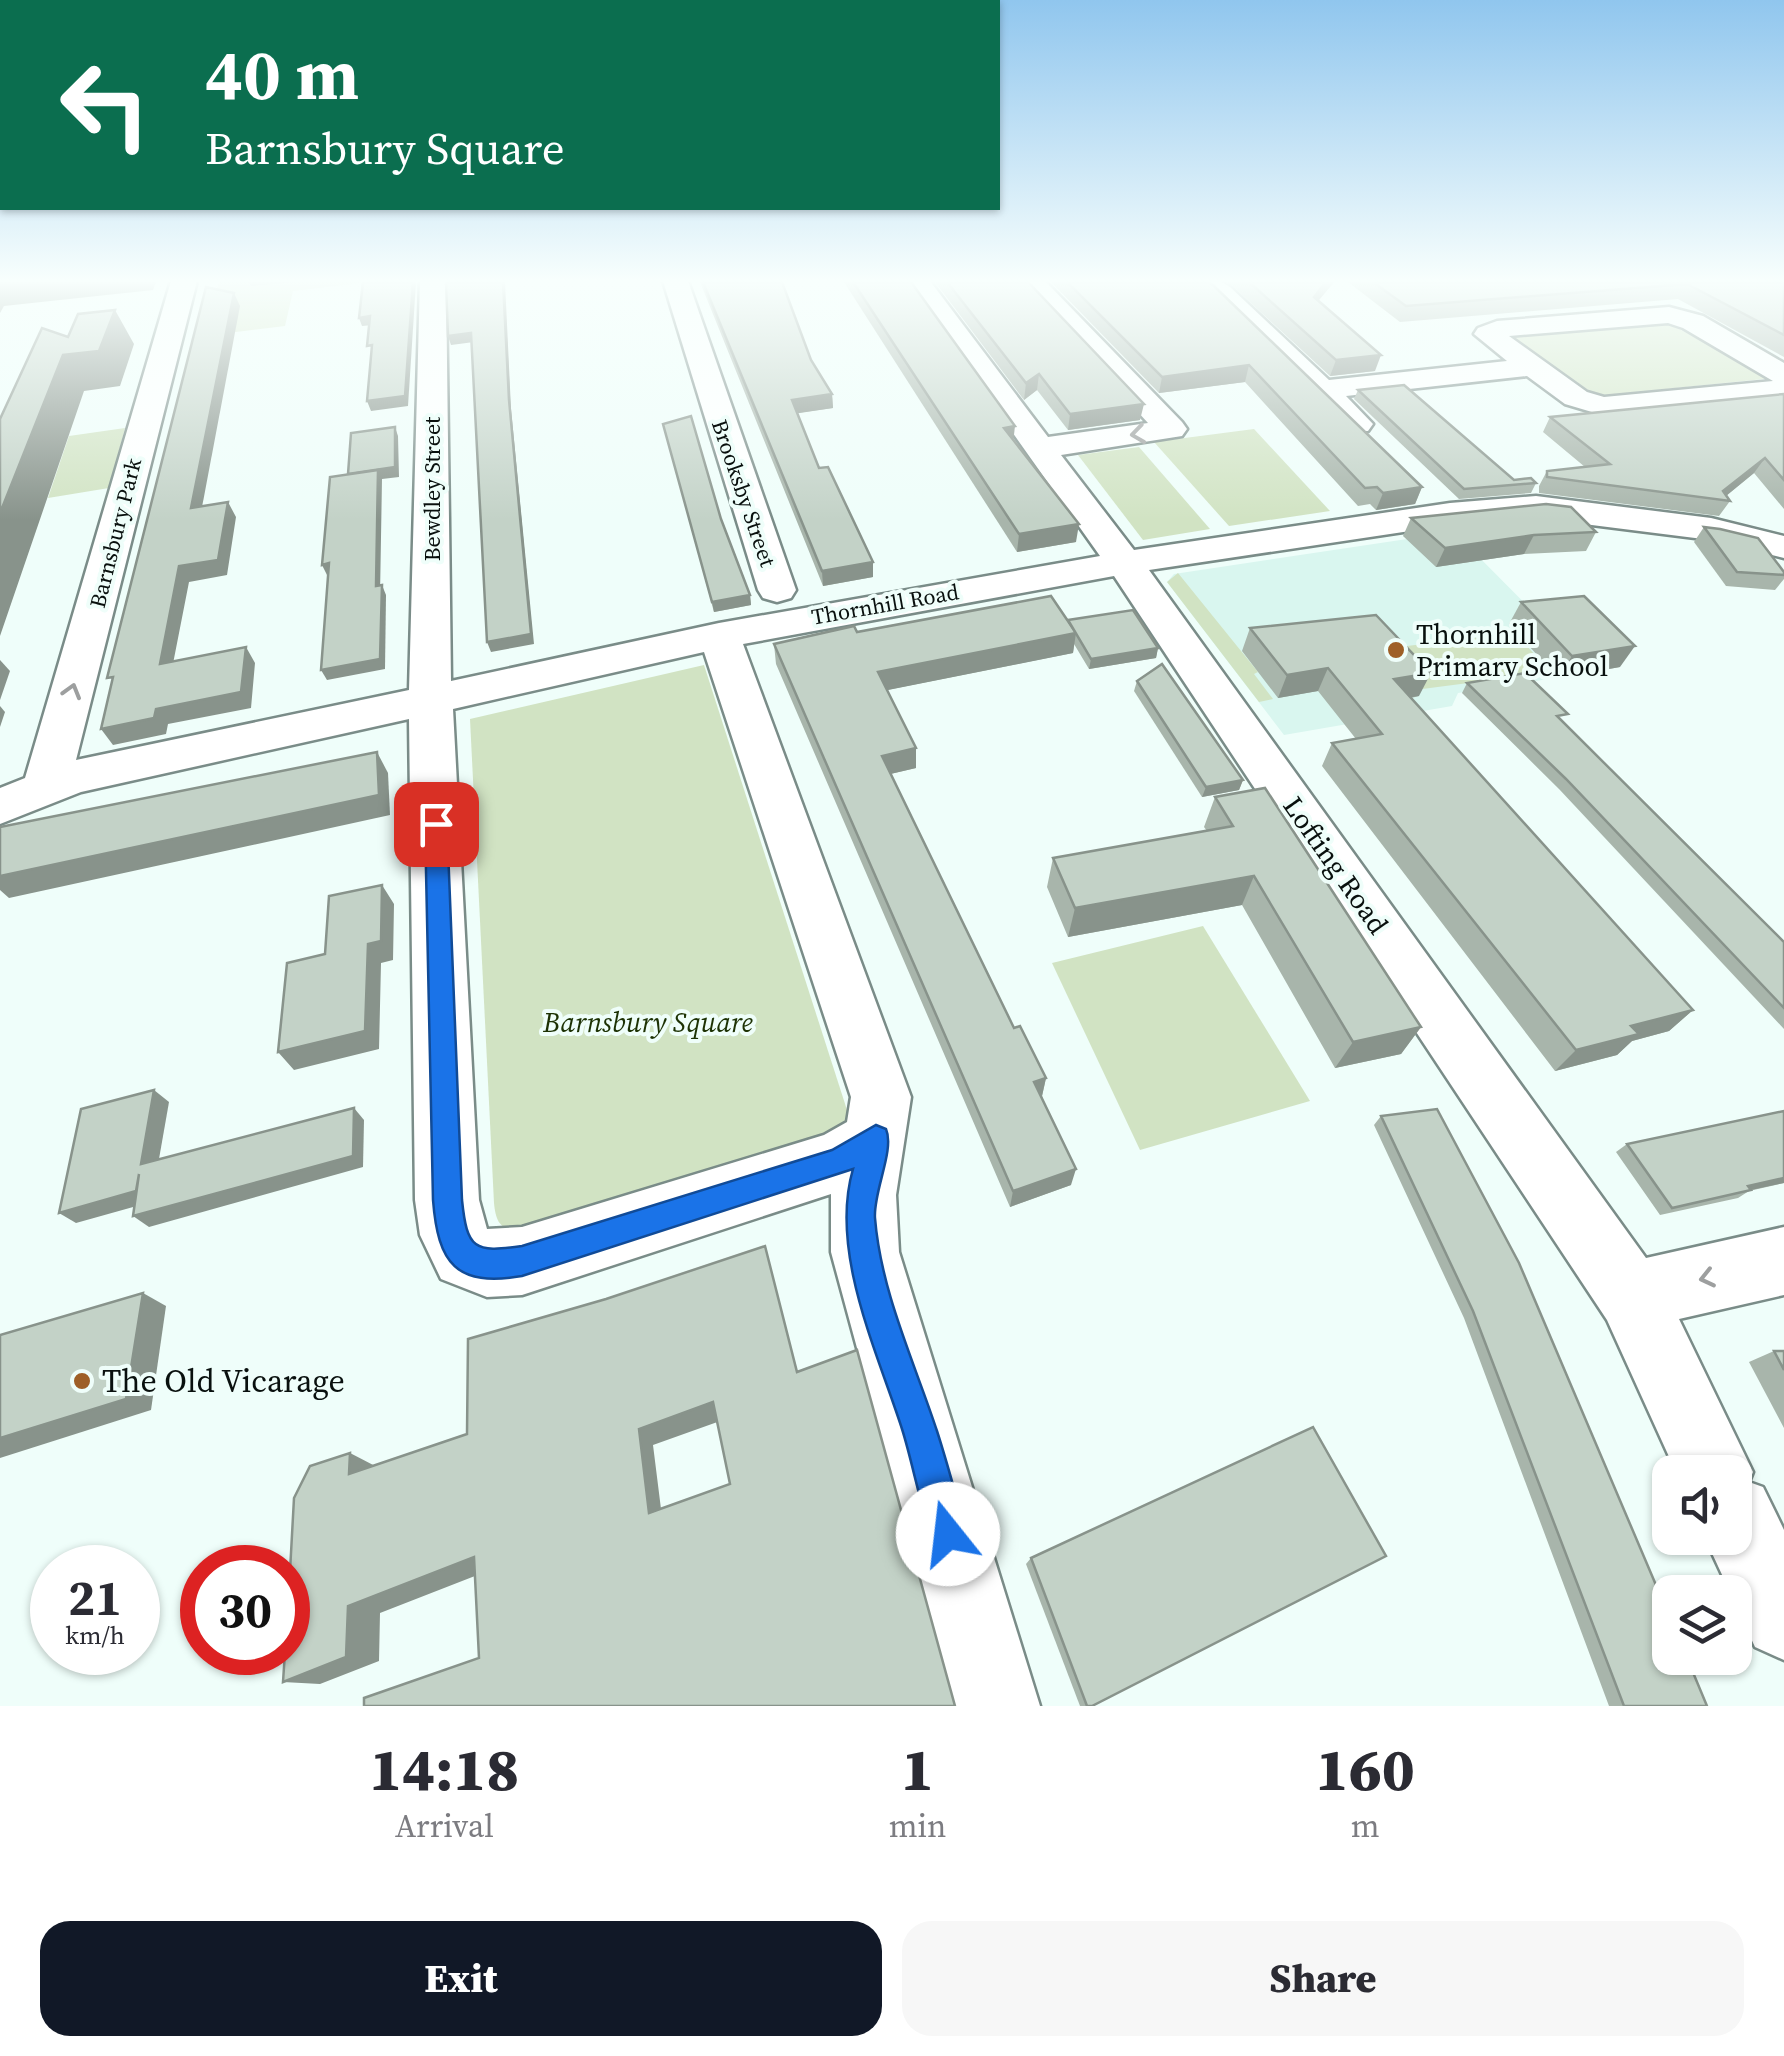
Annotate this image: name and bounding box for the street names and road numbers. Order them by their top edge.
street label: Brooksby Street [705,415,783,571]
street label: Bewdley Street [417,416,447,561]
street label: Barnsbury Park [82,454,148,611]
street label: Thornhill Road [809,576,962,632]
street label: Lofting Road [1275,789,1397,941]

